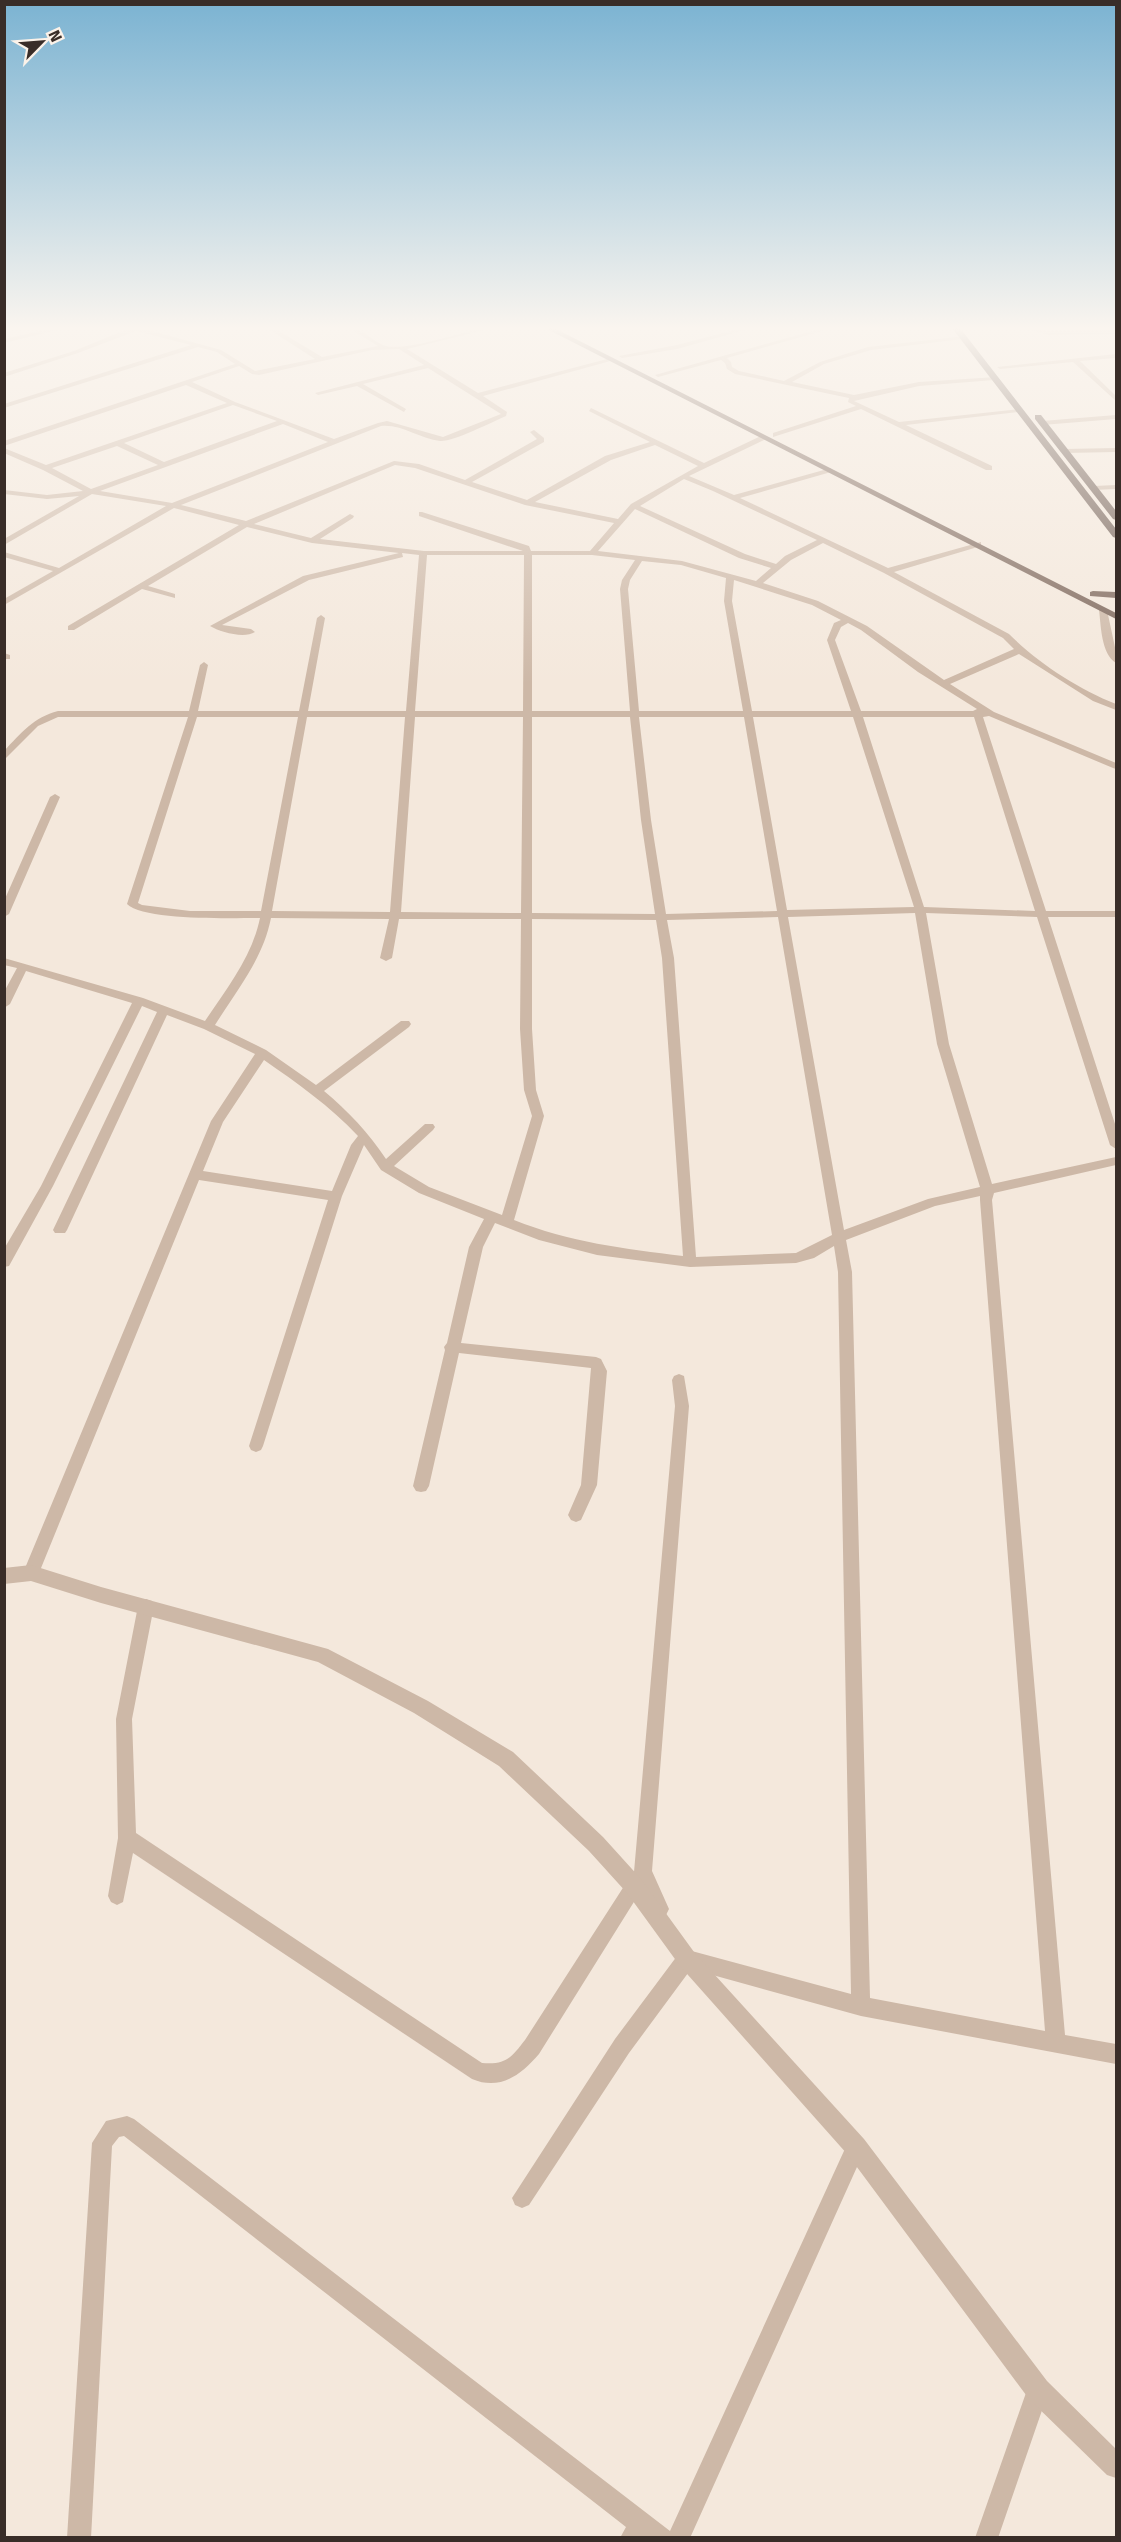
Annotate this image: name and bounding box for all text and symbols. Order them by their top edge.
north arrow [12,12,72,72]
text: N [44,27,66,45]

